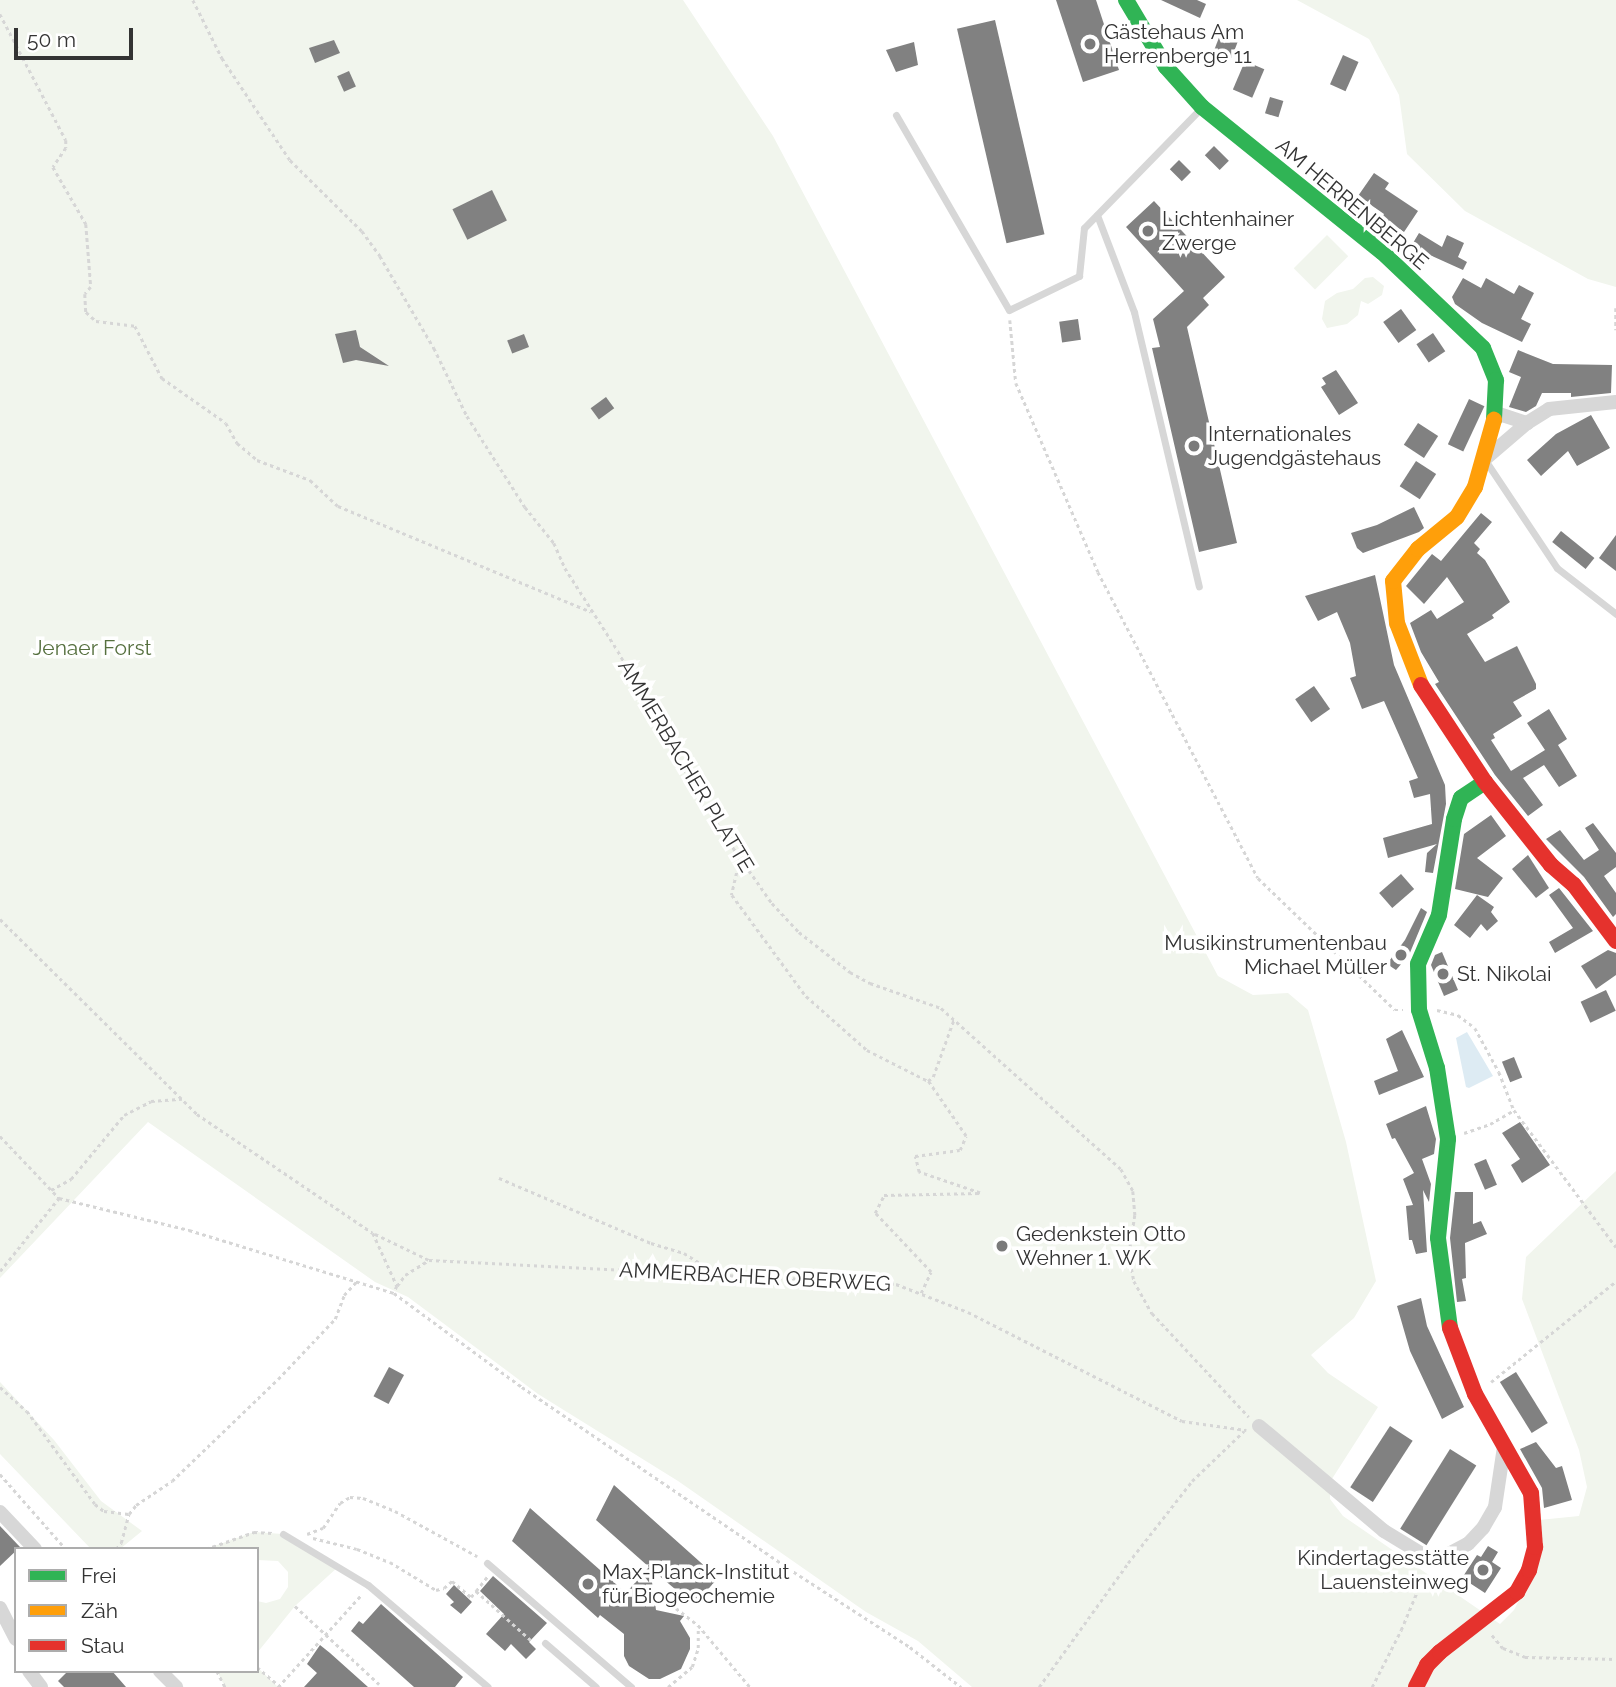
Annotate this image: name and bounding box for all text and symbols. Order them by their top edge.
scale bar [18,14,136,58]
place label: Gästehaus Am Herrenberge 11 [1104,19,1252,69]
text: 50 m [27,27,76,52]
marker: Gästehaus Am Herrenberge 11 [1082,36,1098,52]
street label: AM HERRENBERGE [1271,133,1433,275]
place label: Lichtenhainer Zwerge [1162,206,1294,256]
marker: Lichtenhainer Zwerge [1140,223,1156,239]
place label: Internationales Jugendgästehaus [1208,421,1381,471]
marker: Internationales Jugendgästehaus [1186,438,1202,454]
park label: Jenaer Forst [32,635,152,661]
street label: AMMERBACHER PLATTE [613,655,759,877]
place label: Musikinstrumentenbau Michael Müller [1164,930,1387,980]
marker: Musikinstrumentenbau Michael Müller [1393,947,1409,963]
place label: St. Nikolai [1457,961,1552,987]
marker: St. Nikolai [1435,966,1451,982]
place label: Gedenkstein Otto Wehner 1. WK [1016,1221,1186,1271]
marker: Gedenkstein Otto Wehner 1. WK [994,1238,1010,1254]
street label: AMMERBACHER OBERWEG [619,1257,891,1297]
place label: Kindertagesstätte Lauensteinweg [1297,1545,1469,1595]
legend [14,1547,259,1673]
place label: Max-Planck-Institut für Biogeochemie [602,1559,790,1609]
marker: Kindertagesstätte Lauensteinweg [1475,1562,1491,1578]
text: Frei [81,1563,117,1588]
marker: Max-Planck-Institut für Biogeochemie [580,1576,596,1592]
text: Zäh [81,1598,118,1623]
text: Stau [81,1633,125,1658]

